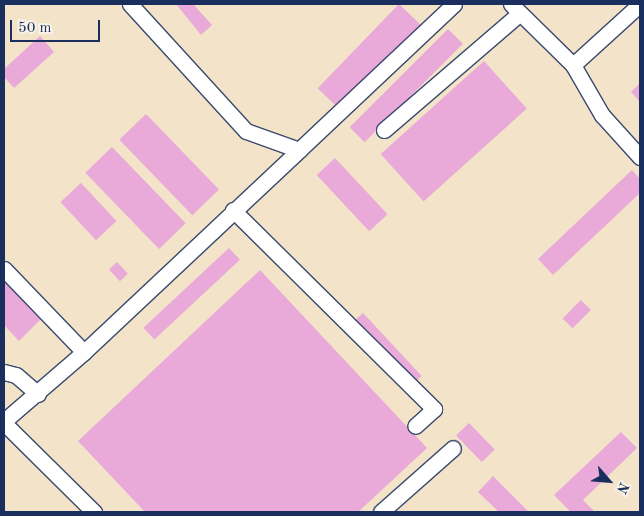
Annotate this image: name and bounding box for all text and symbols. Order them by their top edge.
scale bar [12,10,102,42]
text: 50 m [18,21,52,36]
north arrow [584,456,634,506]
text: N [614,480,631,496]

